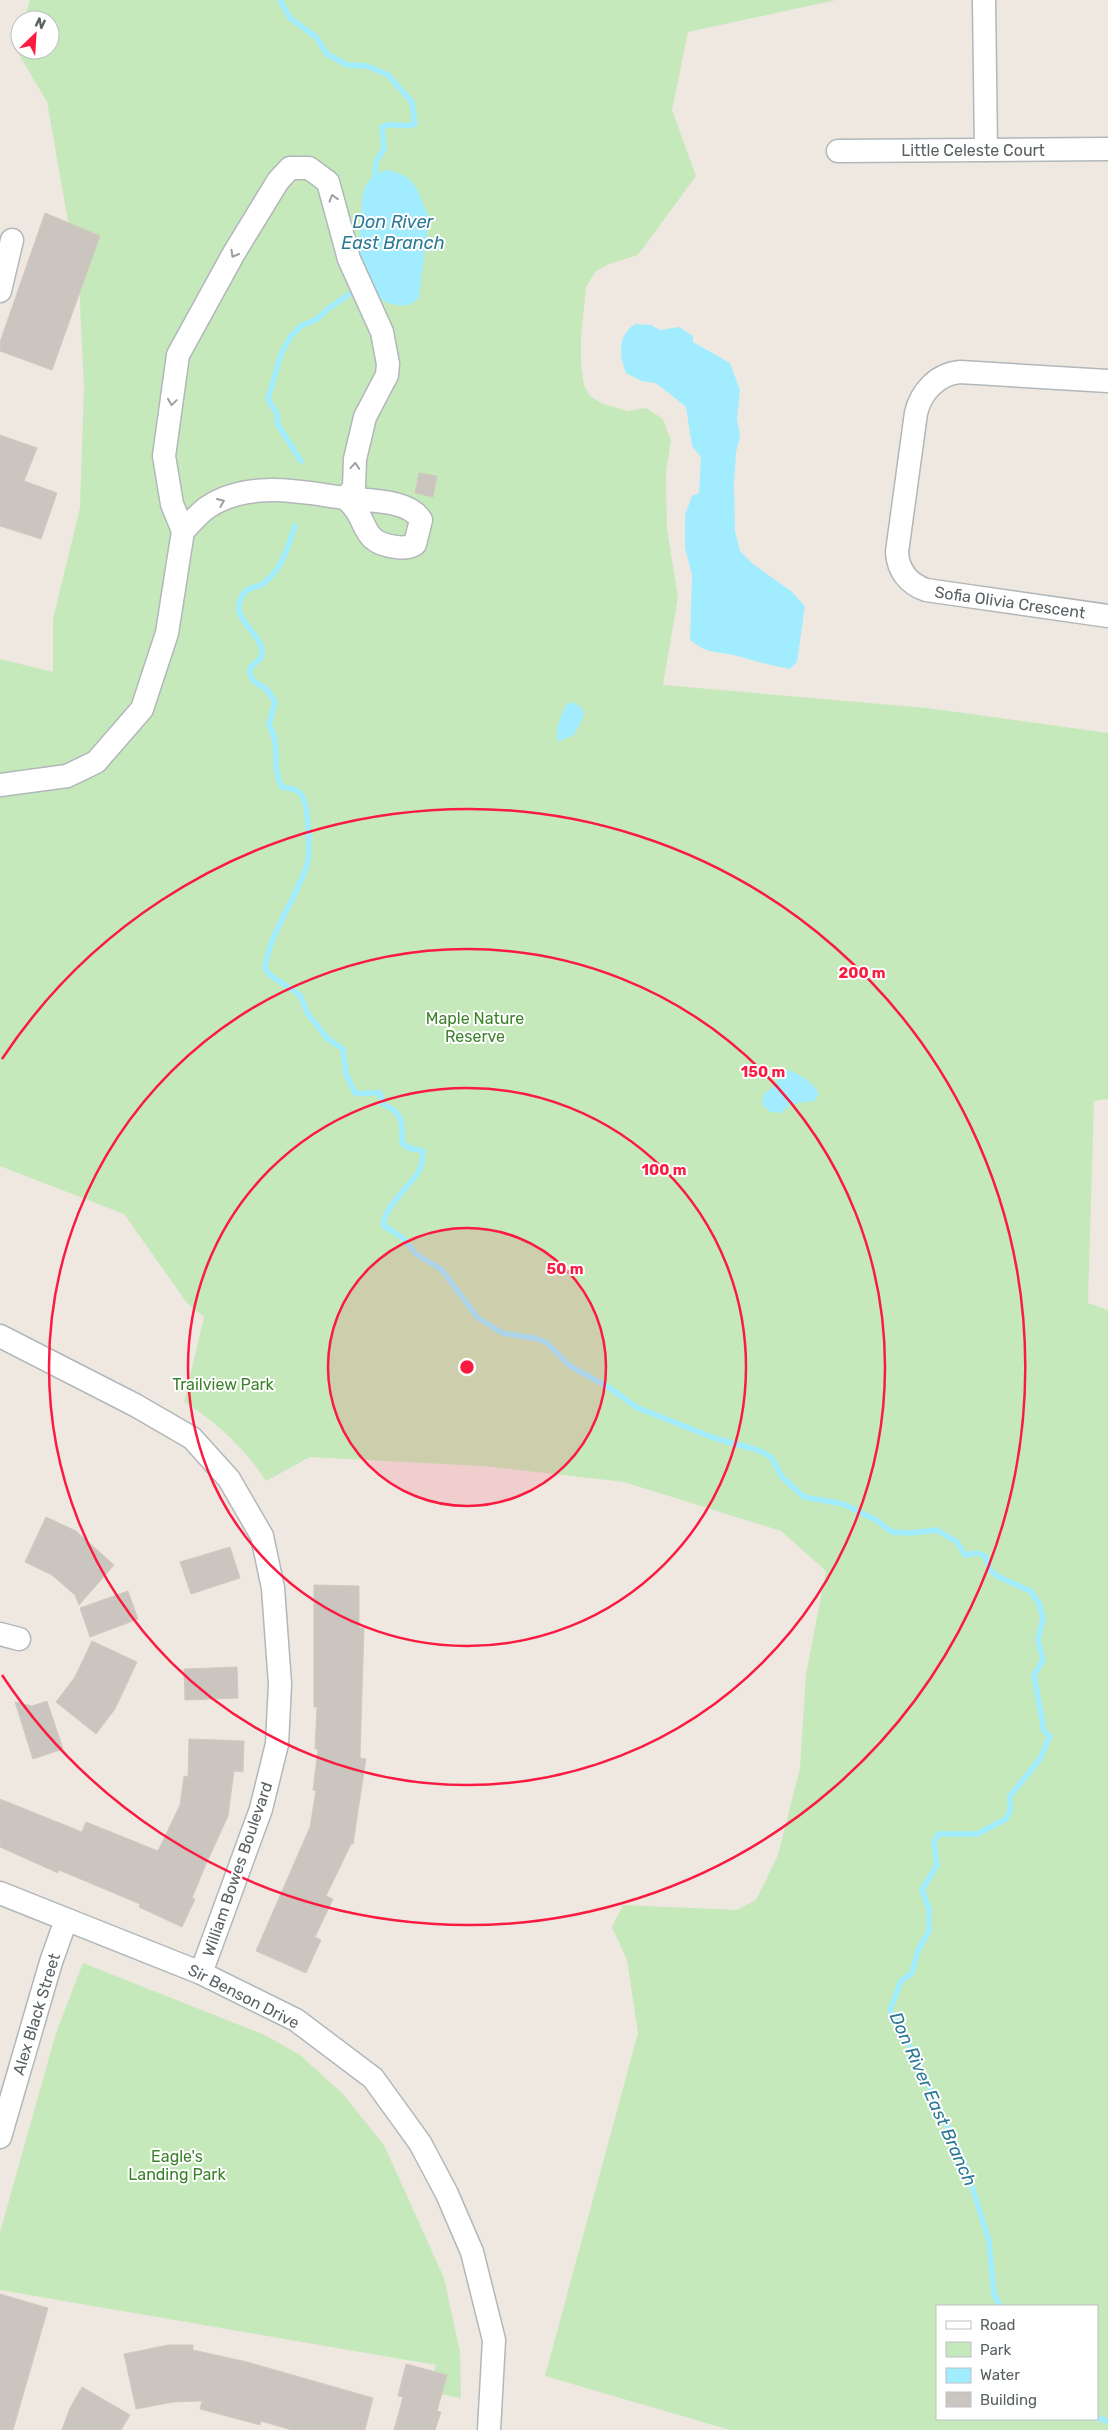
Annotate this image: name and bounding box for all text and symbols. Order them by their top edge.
north arrow [10,10,60,60]
text: N [32,14,48,34]
street label: Little Celeste Court [901,141,1045,160]
one-way arrow [329,194,339,202]
water label: Don River East Branch [341,211,445,254]
one-way arrow [230,249,240,258]
one-way arrow [167,398,177,406]
one-way arrow [349,462,360,470]
one-way arrow [216,497,225,508]
street label: Sofia Olivia Crescent [933,583,1087,622]
text: 200 m [838,964,886,982]
park label: Maple Nature Reserve [426,1009,524,1046]
text: 150 m [741,1063,785,1081]
text: 100 m [642,1161,686,1179]
text: 50 m [547,1260,583,1278]
centre of rings [458,1358,476,1376]
park label: Trailview Park [172,1375,275,1394]
street label: William Bowes Boulevard [199,1779,276,1959]
street label: Alex Black Street [9,1951,64,2077]
street label: Sir Benson Drive [185,1960,303,2033]
water label: Don River East Branch [885,2009,981,2189]
park label: Eagle's Landing Park [128,2147,226,2184]
legend [936,2305,1098,2420]
text: Road [980,2316,1016,2334]
text: Park [980,2341,1011,2359]
text: Water [980,2366,1020,2384]
text: Building [980,2391,1037,2409]

